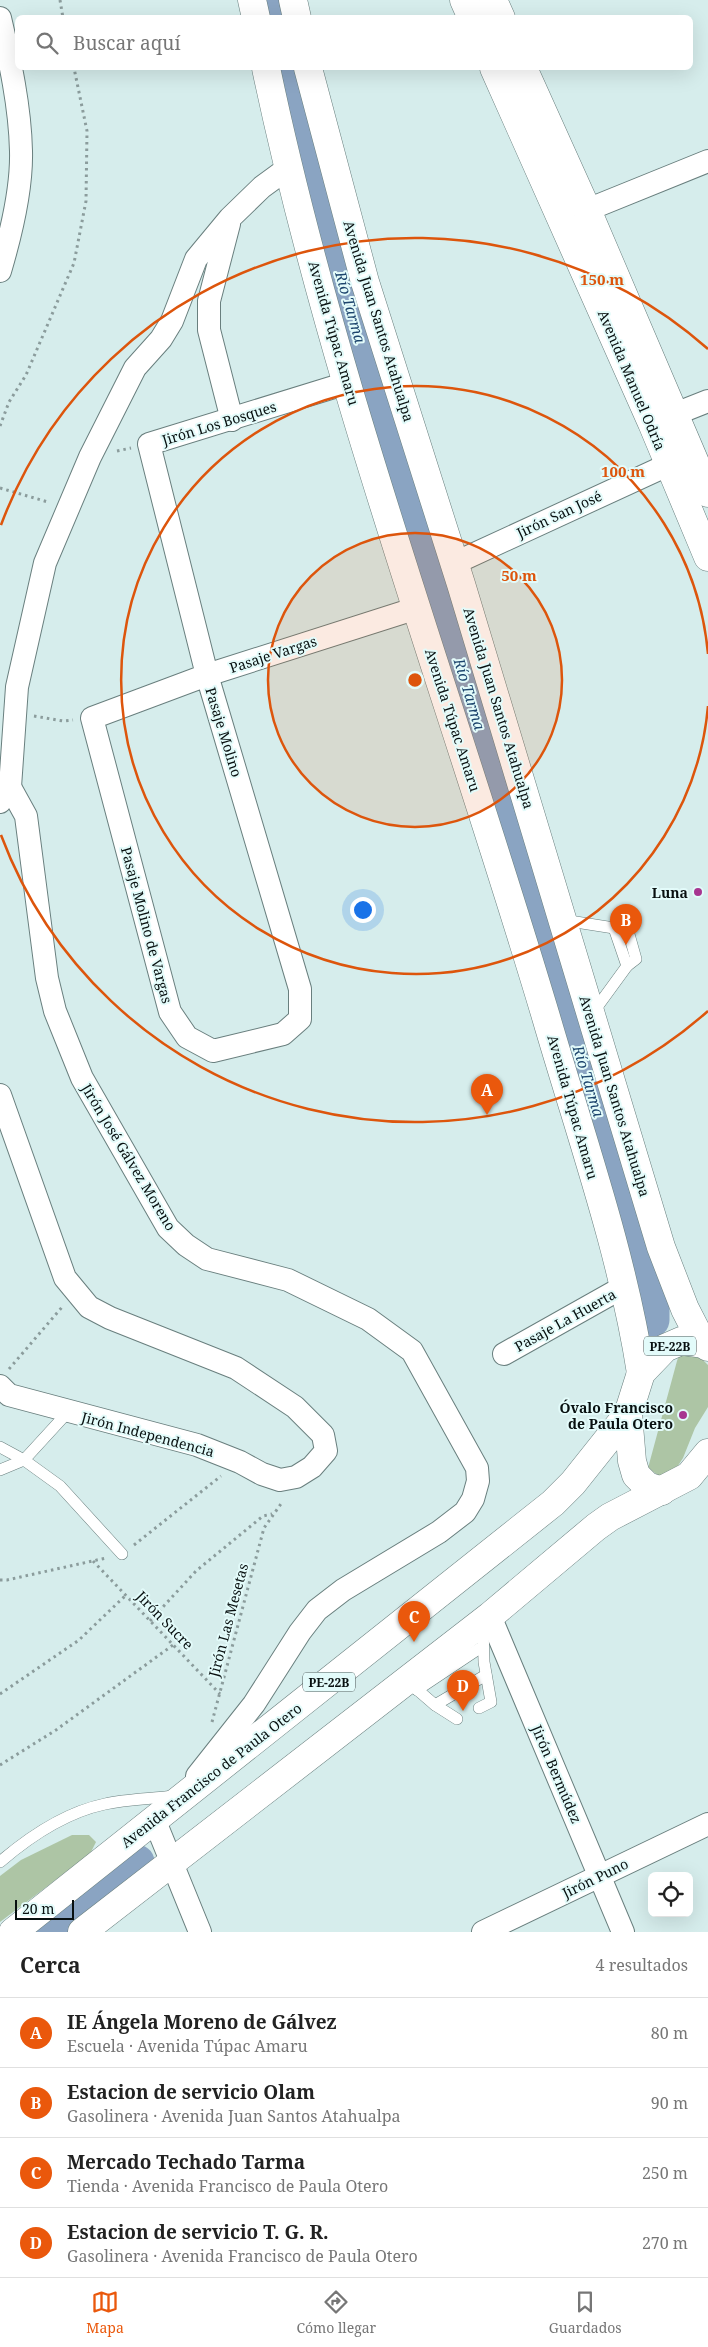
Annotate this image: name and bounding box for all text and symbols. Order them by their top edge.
search box [15,15,693,70]
icon: search [33,29,61,57]
text: Buscar aquí [73,30,181,56]
street label: Avenida Juan Santos Atahualpa [339,218,419,424]
street label: Avenida Túpac Amaru [304,259,364,407]
water label: Río Tarma [331,268,371,345]
text: 150 m [580,269,624,289]
street label: Avenida Manuel Odría [594,307,670,453]
street label: Jirón Los Bosques [159,397,278,450]
text: 100 m [601,461,645,481]
street label: Jirón San José [512,486,605,542]
text: 50 m [501,565,537,585]
street label: Avenida Juan Santos Atahualpa [459,605,539,811]
street label: Pasaje Vargas [227,631,319,677]
street label: Avenida Túpac Amaru [421,646,485,794]
water label: Río Tarma [449,655,490,732]
centre of rings [406,671,424,689]
street label: Pasaje Molino [201,685,247,779]
street label: Pasaje Molino de Vargas [117,845,177,1005]
place label: Luna [652,883,688,902]
marker: Luna [692,886,704,898]
your location [350,897,376,923]
pin: B [610,904,642,945]
street label: Avenida Juan Santos Atahualpa [575,993,655,1199]
street label: Avenida Túpac Amaru [543,1033,603,1181]
water label: Río Tarma [568,1042,609,1119]
pin: A [471,1074,503,1115]
street label: Jirón José Gálvez Moreno [77,1079,180,1234]
street label: Pasaje La Huerta [511,1284,619,1356]
road number: PE-22B [644,1336,696,1355]
place label: Óvalo Francisco de Paula Otero [559,1398,673,1433]
street label: Jirón Independencia [79,1407,217,1461]
marker: Óvalo Francisco de Paula Otero [677,1409,689,1421]
street label: Jirón Las Mesetas [203,1561,252,1680]
street label: Jirón Sucre [132,1586,198,1653]
pin: C [398,1601,430,1642]
pin: D [447,1670,479,1711]
road number: PE-22B [303,1672,355,1691]
street label: Avenida Francisco de Paula Otero [117,1698,305,1852]
street label: Jirón Bermúdez [527,1721,586,1826]
street label: Jirón Puno [558,1854,631,1903]
map controls [648,1872,693,1917]
button: locate [648,1872,693,1917]
scale bar [15,1897,74,1920]
text: 20 m [22,1899,55,1918]
text: Cerca [20,1951,81,1979]
text: 4 resultados [596,1954,688,1976]
text: IE Ángela Moreno de Gálvez [67,2009,337,2035]
text: A [30,2022,42,2044]
text: 80 m [651,2022,688,2044]
text: Escuela · Avenida Túpac Amaru [67,2035,308,2057]
text: Estacion de servicio Olam [67,2079,315,2105]
text: B [31,2092,41,2114]
text: 90 m [651,2092,688,2114]
text: Gasolinera · Avenida Juan Santos Atahualpa [67,2105,401,2127]
text: Mercado Techado Tarma [67,2149,305,2175]
text: C [31,2162,41,2184]
text: 250 m [642,2162,688,2184]
text: Tienda · Avenida Francisco de Paula Otero [67,2175,388,2197]
text: Estacion de servicio T. G. R. [67,2219,329,2245]
text: D [30,2232,42,2254]
text: 270 m [642,2232,688,2254]
text: Gasolinera · Avenida Francisco de Paula Otero [67,2245,418,2267]
tab: Mapa [86,2288,124,2337]
tab: Cómo llegar [296,2288,376,2337]
tab: Guardados [549,2288,622,2337]

